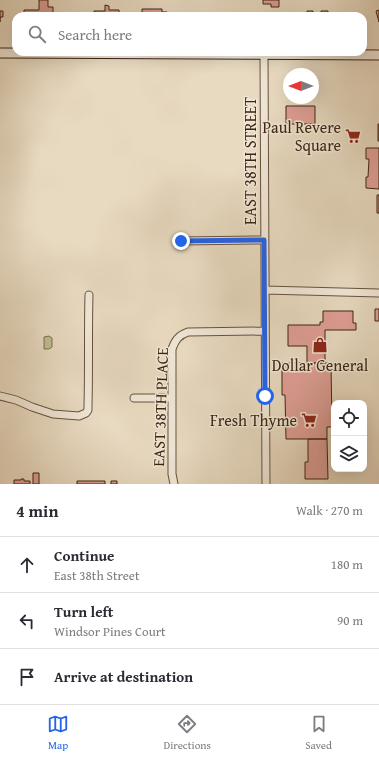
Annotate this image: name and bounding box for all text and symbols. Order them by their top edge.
search box [12,12,367,56]
icon: search [26,23,48,45]
text: Search here [58,24,132,45]
north arrow [283,68,319,104]
street label: EAST 38TH STREET [238,97,262,225]
place label: Paul Revere Square [262,115,341,157]
supermarket icon: Paul Revere Square [344,127,362,145]
route end [172,232,190,250]
shop icon: Dollar General [311,336,329,354]
street label: EAST 38TH PLACE [146,347,174,467]
place label: Dollar General [272,353,369,377]
route start [256,387,274,405]
map controls [331,400,367,472]
button: locate [331,400,367,436]
place label: Fresh Thyme [210,408,297,432]
supermarket icon: Fresh Thyme [300,411,318,429]
button: layers [331,436,367,472]
text: 4 min [16,498,58,523]
text: Walk · 270 m [296,501,363,520]
text: Continue [54,545,115,566]
icon: ahead [16,554,38,576]
text: 180 m [331,555,363,574]
text: East 38th Street [54,566,140,585]
text: Turn left [54,601,113,622]
icon: left [16,610,38,632]
text: 90 m [337,611,363,630]
text: Windsor Pines Court [54,622,166,641]
icon: arrive [16,666,38,688]
text: Arrive at destination [54,666,193,687]
tab: Map [47,713,69,753]
tab: Directions [164,713,211,753]
tab: Saved [305,713,332,753]

